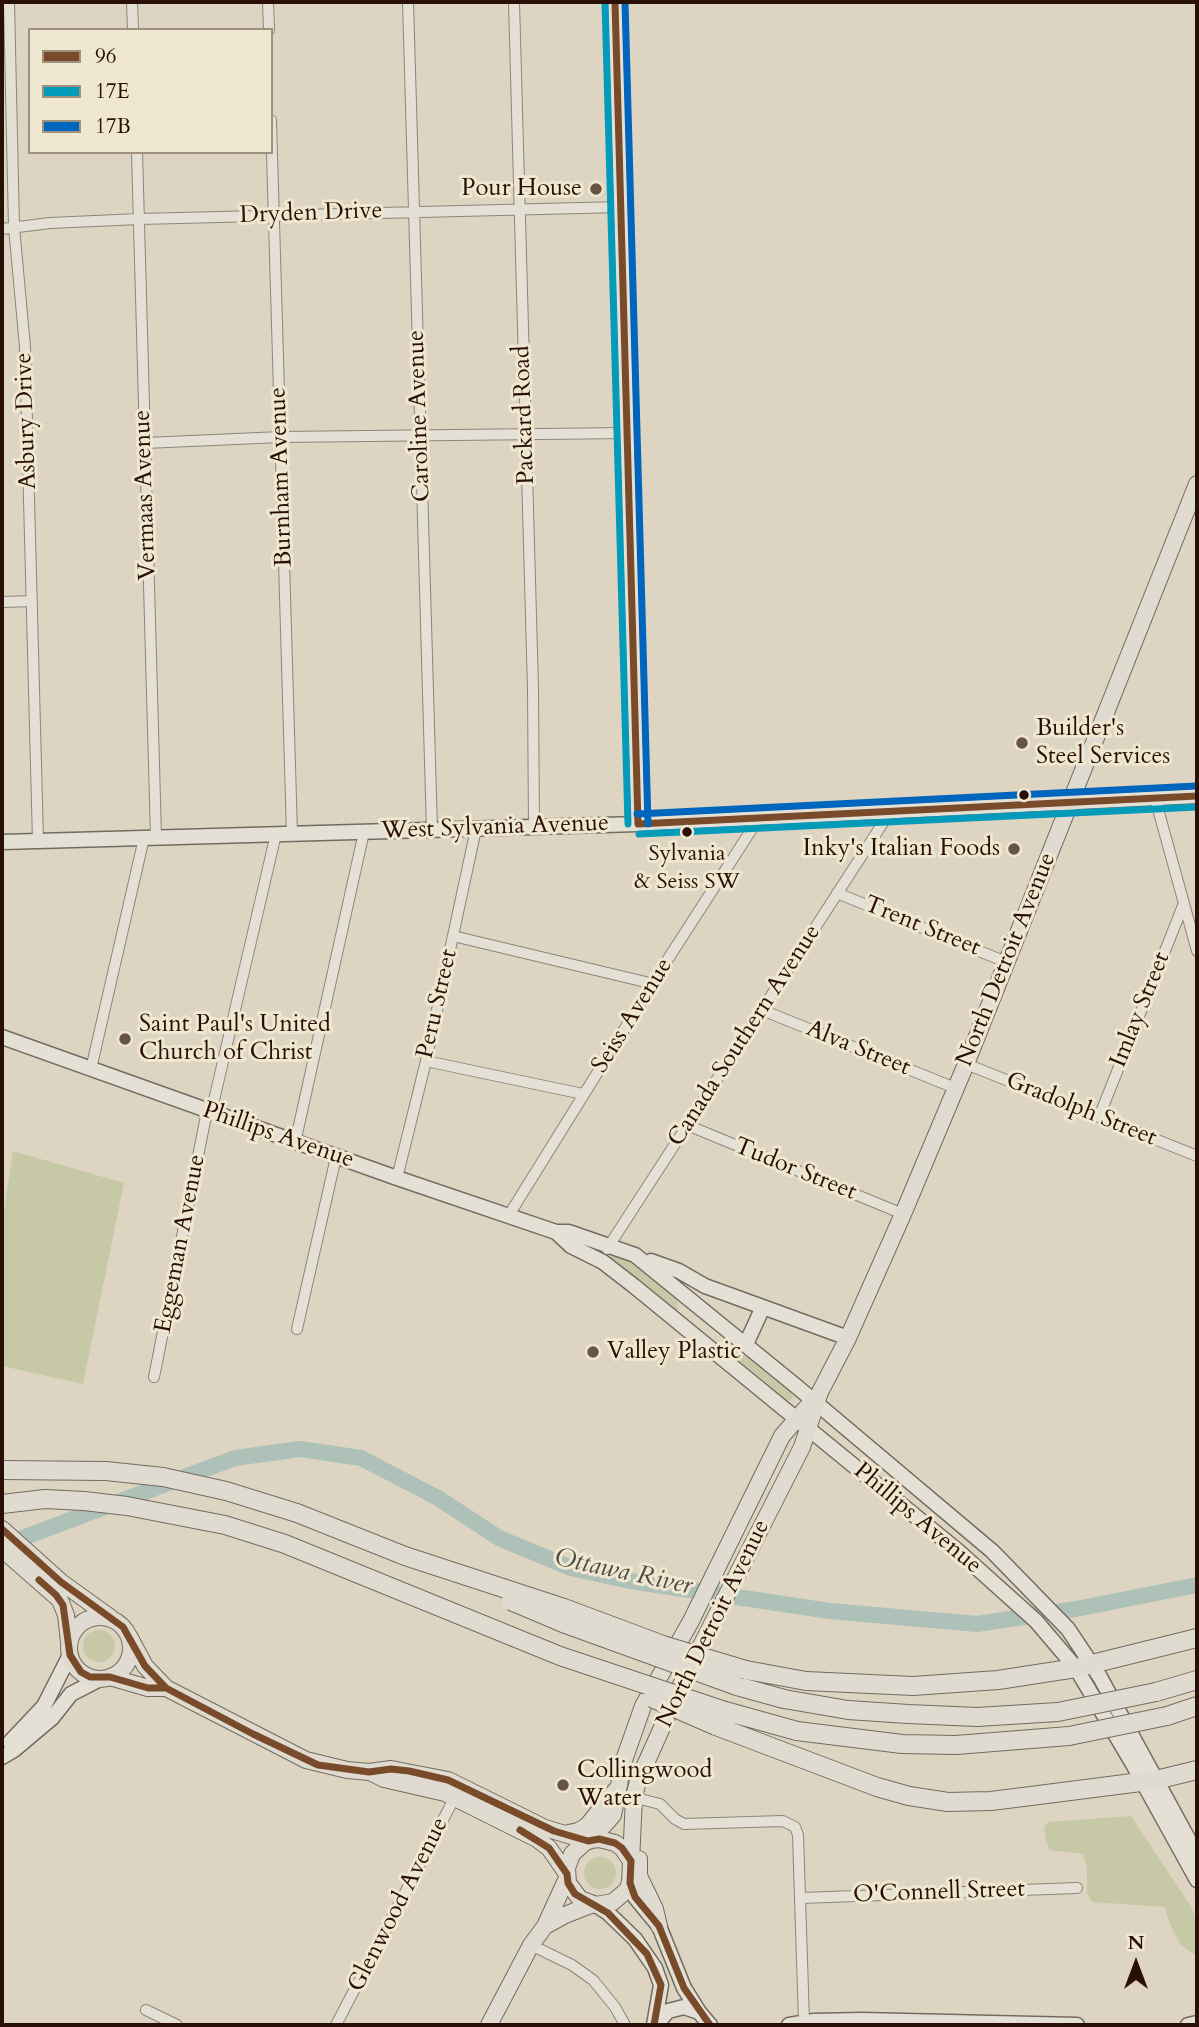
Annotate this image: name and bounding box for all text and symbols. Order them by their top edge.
legend [28,28,273,154]
text: 96 [95,42,117,71]
text: 17E [95,77,129,106]
text: 17B [95,112,131,141]
place label: Pour House [461,175,582,203]
marker: Pour House [588,181,604,197]
street label: Dryden Drive [239,197,383,231]
street label: Caroline Avenue [403,329,437,503]
street label: Packard Road [508,345,542,485]
street label: Asbury Drive [10,352,44,490]
street label: Burnham Avenue [264,387,300,567]
street label: Vermaas Avenue [129,409,163,581]
place label: Builder's Steel Services [1036,715,1170,771]
marker: Builder's Steel Services [1014,735,1030,751]
unlabelled marker [1017,788,1031,802]
street label: West Sylvania Avenue [381,810,609,846]
marker: Sylvania & Seiss SW [680,825,694,839]
place label: Inky's Italian Foods [803,835,1000,863]
marker: Inky's Italian Foods [1006,841,1022,857]
place label: Sylvania & Seiss SW [634,842,740,894]
street label: North Detroit Avenue [951,849,1063,1071]
street label: Trent Street [860,891,984,963]
street label: Canada Southern Avenue [662,920,828,1152]
street label: Peru Street [411,947,465,1061]
street label: Imlay Street [1105,948,1177,1072]
street label: Seiss Avenue [586,953,680,1079]
place label: Saint Paul's United Church of Christ [139,1011,331,1067]
street label: Alva Street [802,1015,914,1083]
marker: Saint Paul's United Church of Christ [117,1031,133,1047]
street label: Gradolph Street [1001,1067,1161,1153]
street label: Phillips Avenue [199,1097,357,1175]
street label: Tudor Street [730,1132,860,1208]
street label: Eggeman Avenue [150,1152,212,1336]
place label: Valley Plastic [607,1338,741,1366]
marker: Valley Plastic [585,1344,601,1360]
street label: Phillips Avenue [847,1457,987,1581]
street label: North Detroit Avenue [651,1515,777,1733]
water label: Ottawa River [551,1543,695,1603]
place label: Collingwood Water [577,1757,712,1813]
marker: Collingwood Water [555,1777,571,1793]
street label: Glenwood Avenue [343,1813,455,1997]
street label: O'Connell Street [853,1876,1025,1910]
north arrow [1101,1929,1171,1999]
text: N [1128,1930,1144,1956]

